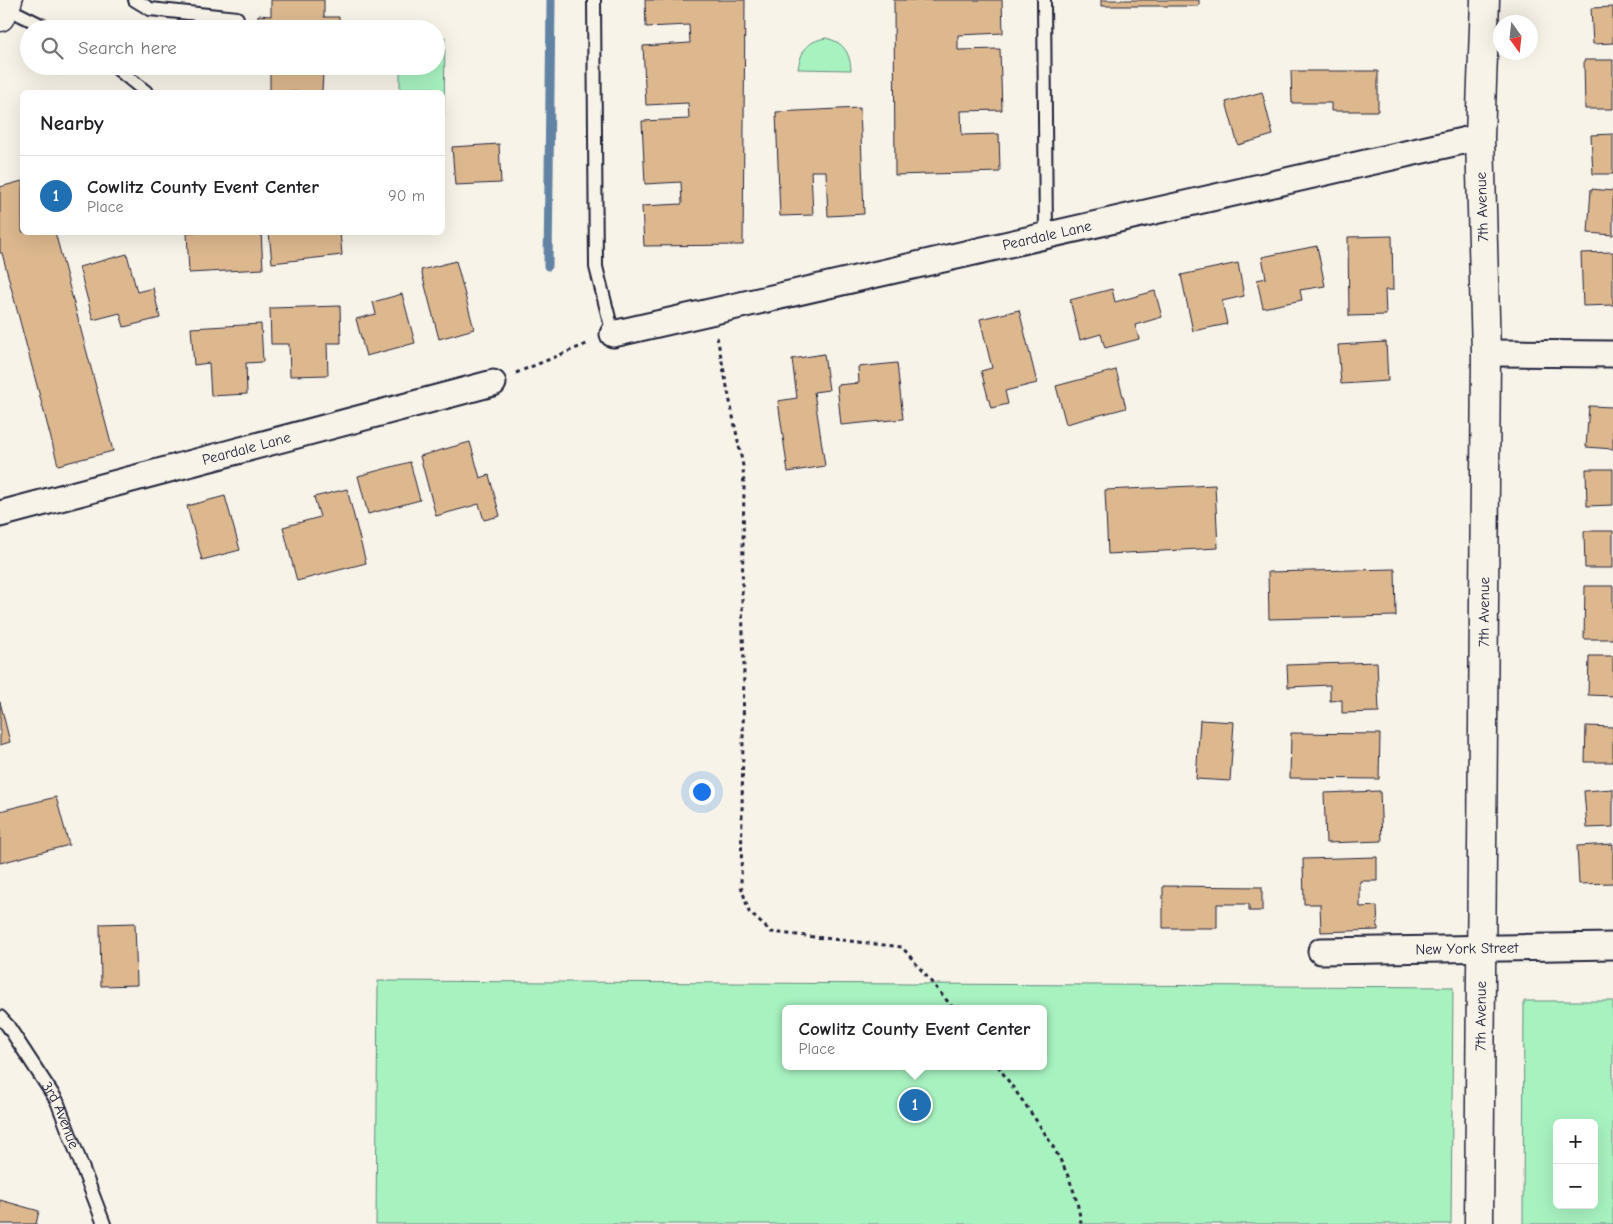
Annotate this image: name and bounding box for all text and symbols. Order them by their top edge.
north arrow [1493,15,1538,60]
search box [20,20,445,75]
icon: search [38,34,66,62]
text: Search here [78,37,177,59]
text: Nearby [40,111,104,135]
street label: 7th Avenue [1472,171,1492,242]
text: Cowlitz County Event Center [87,176,319,198]
text: 1 [53,187,59,205]
text: 90 m [388,187,425,205]
text: Place [87,198,123,216]
street label: Peardale Lane [1001,216,1094,254]
street label: Peardale Lane [200,428,293,469]
street label: 7th Avenue [1475,576,1493,647]
your location [689,779,715,805]
street label: New York Street [1415,939,1519,958]
street label: 7th Avenue [1471,980,1490,1051]
popup [782,1005,1047,1070]
text: Cowlitz County Event Center [799,1018,1030,1040]
text: Place [799,1040,835,1058]
street label: 3rd Avenue [38,1078,84,1152]
pin: 1 [899,1086,931,1124]
map controls [1553,1119,1598,1209]
button: + [1553,1119,1598,1164]
button: − [1553,1164,1598,1209]

